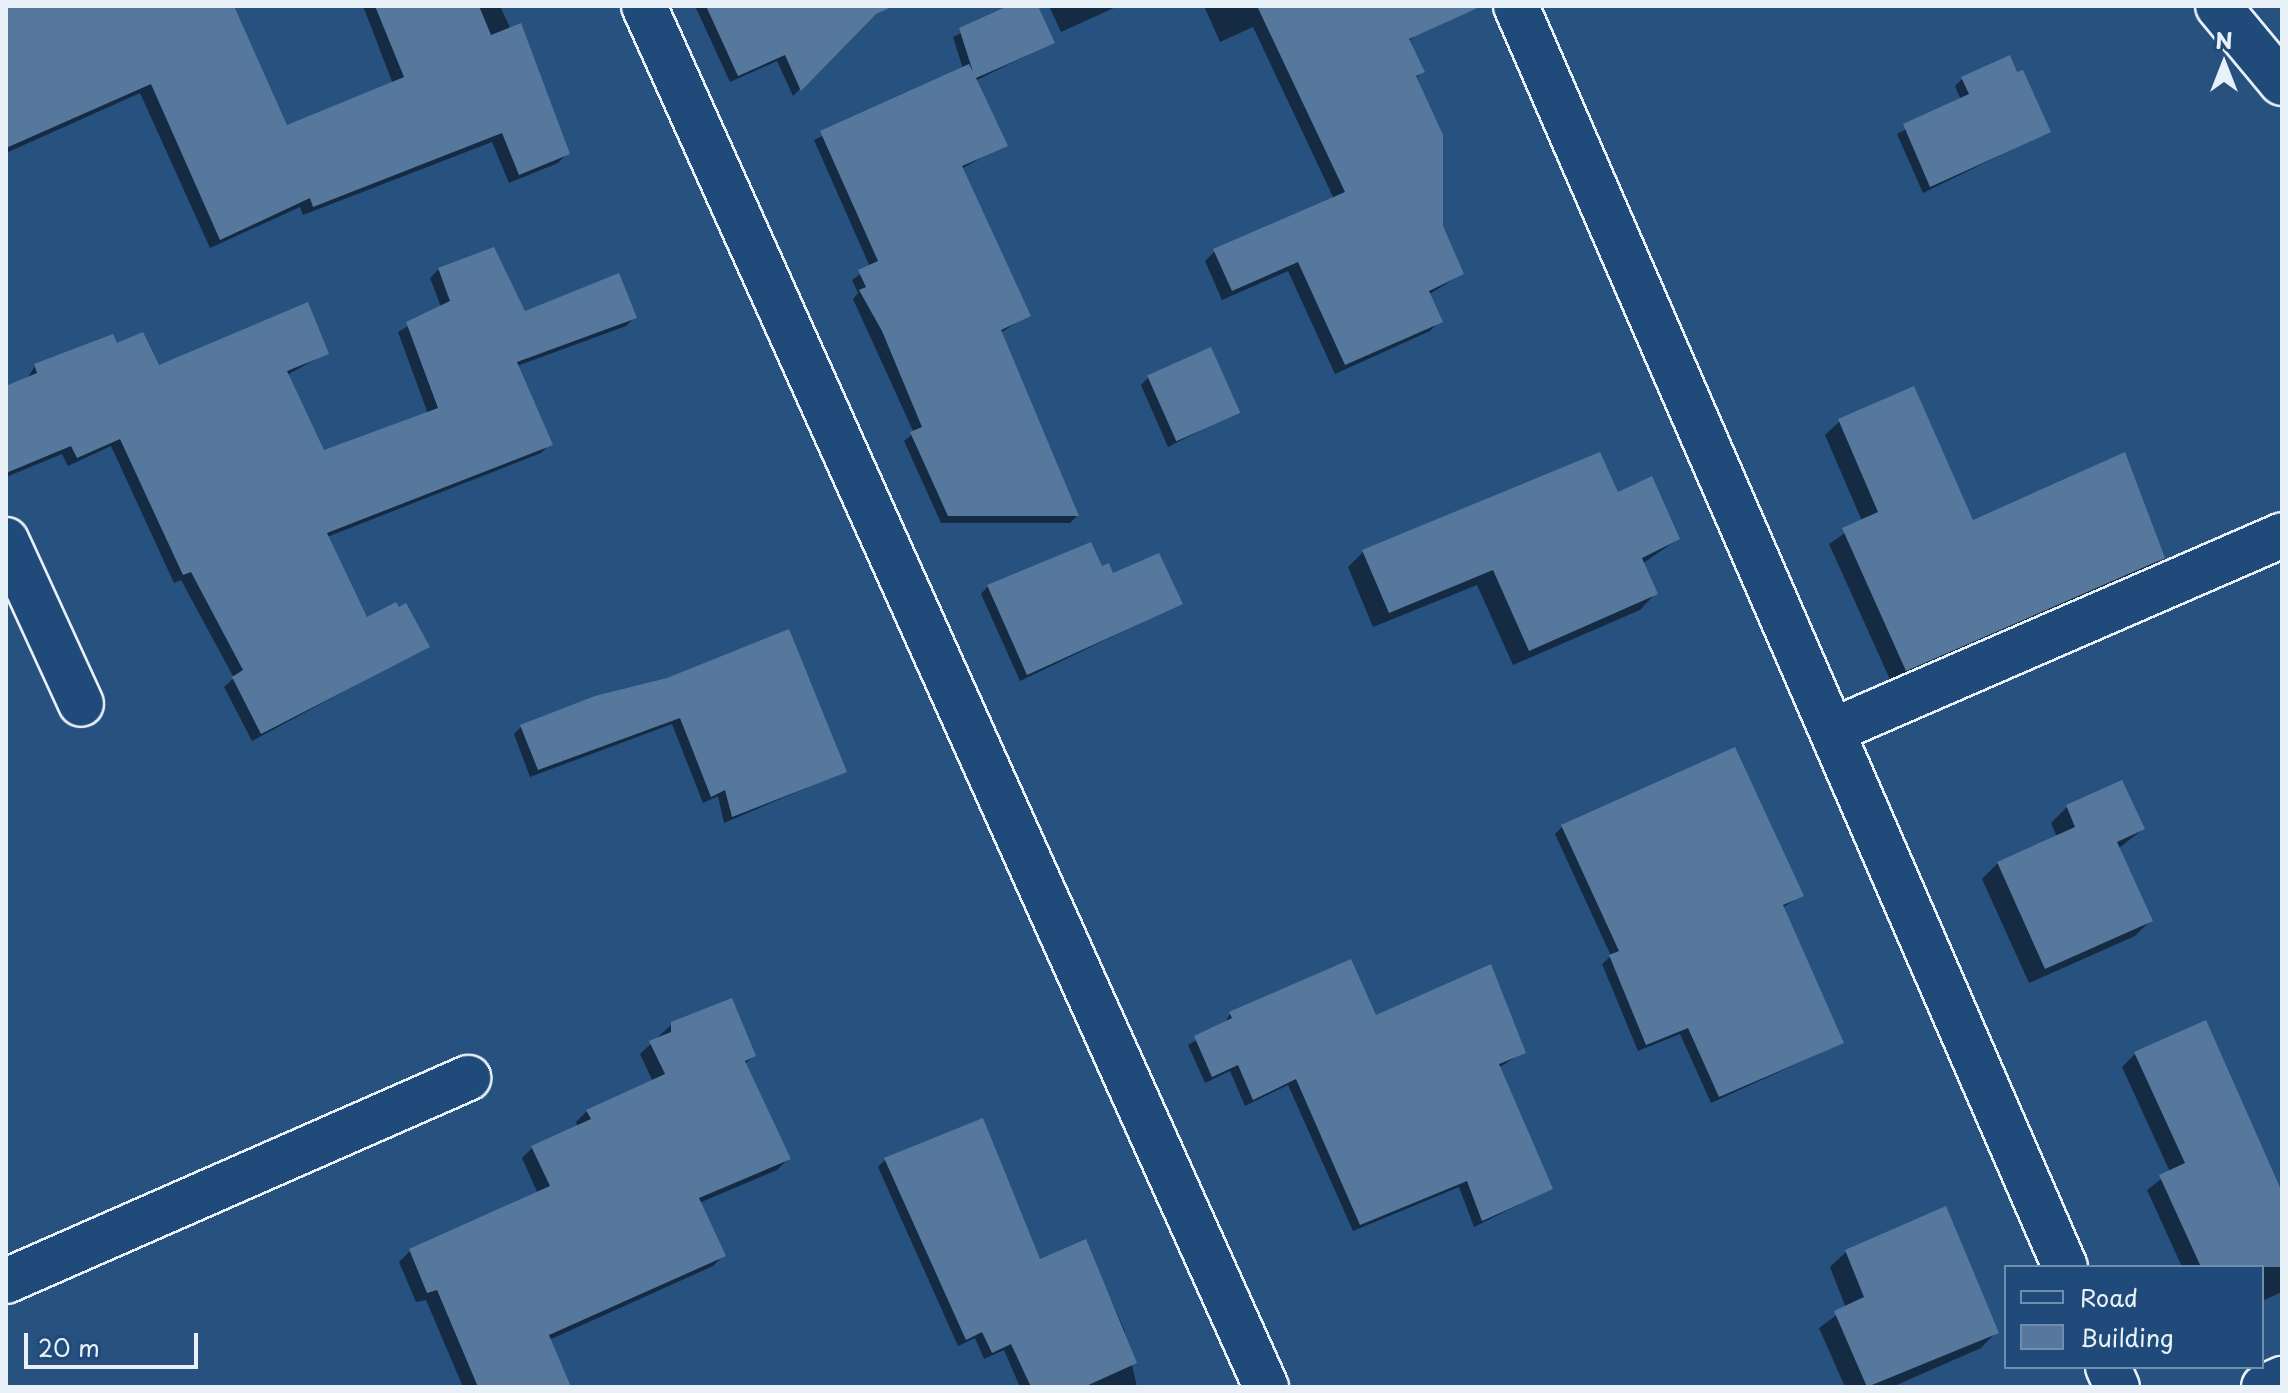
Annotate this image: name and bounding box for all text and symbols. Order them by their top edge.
text: N [2215,23,2233,56]
north arrow [2184,24,2264,104]
legend [2004,1265,2264,1369]
text: Road [2080,1279,2138,1315]
scale bar [28,1317,202,1367]
text: Building [2080,1319,2174,1355]
text: 20 m [38,1329,100,1365]

